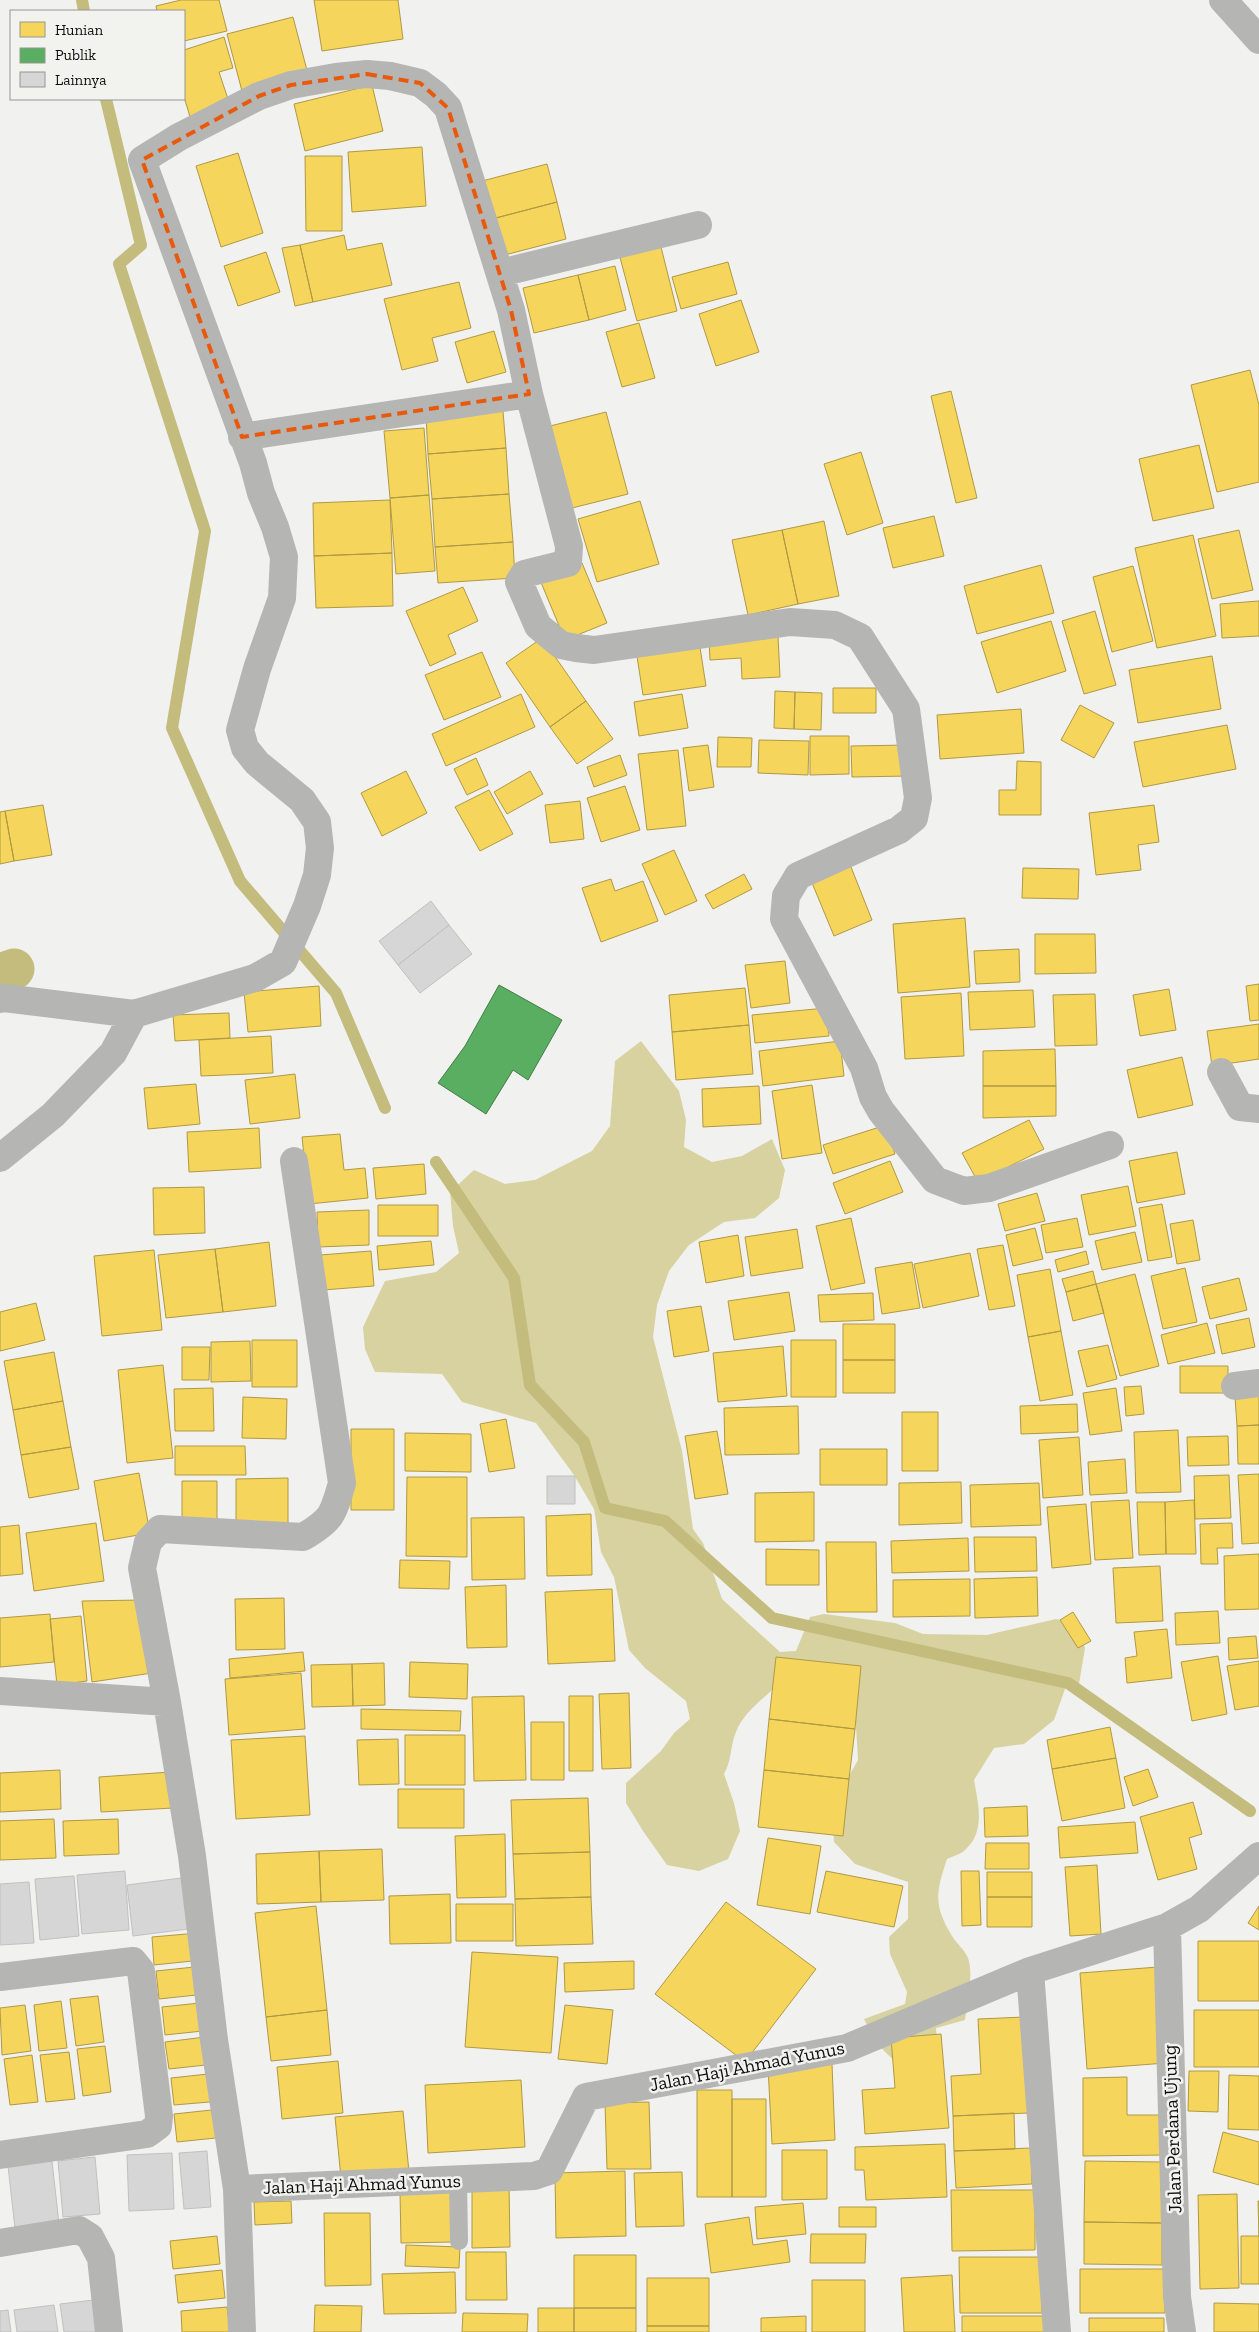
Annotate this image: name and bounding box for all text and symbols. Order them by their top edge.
legend [10,10,185,100]
text: Hunian [55,21,103,39]
text: Publik [55,46,96,64]
text: Lainnya [55,71,106,89]
street label: Jalan Haji Ahmad Yunus [648,2036,846,2096]
street label: Jalan Perdana Ujung [1158,2044,1186,2214]
street label: Jalan Haji Ahmad Yunus [263,2169,461,2199]

